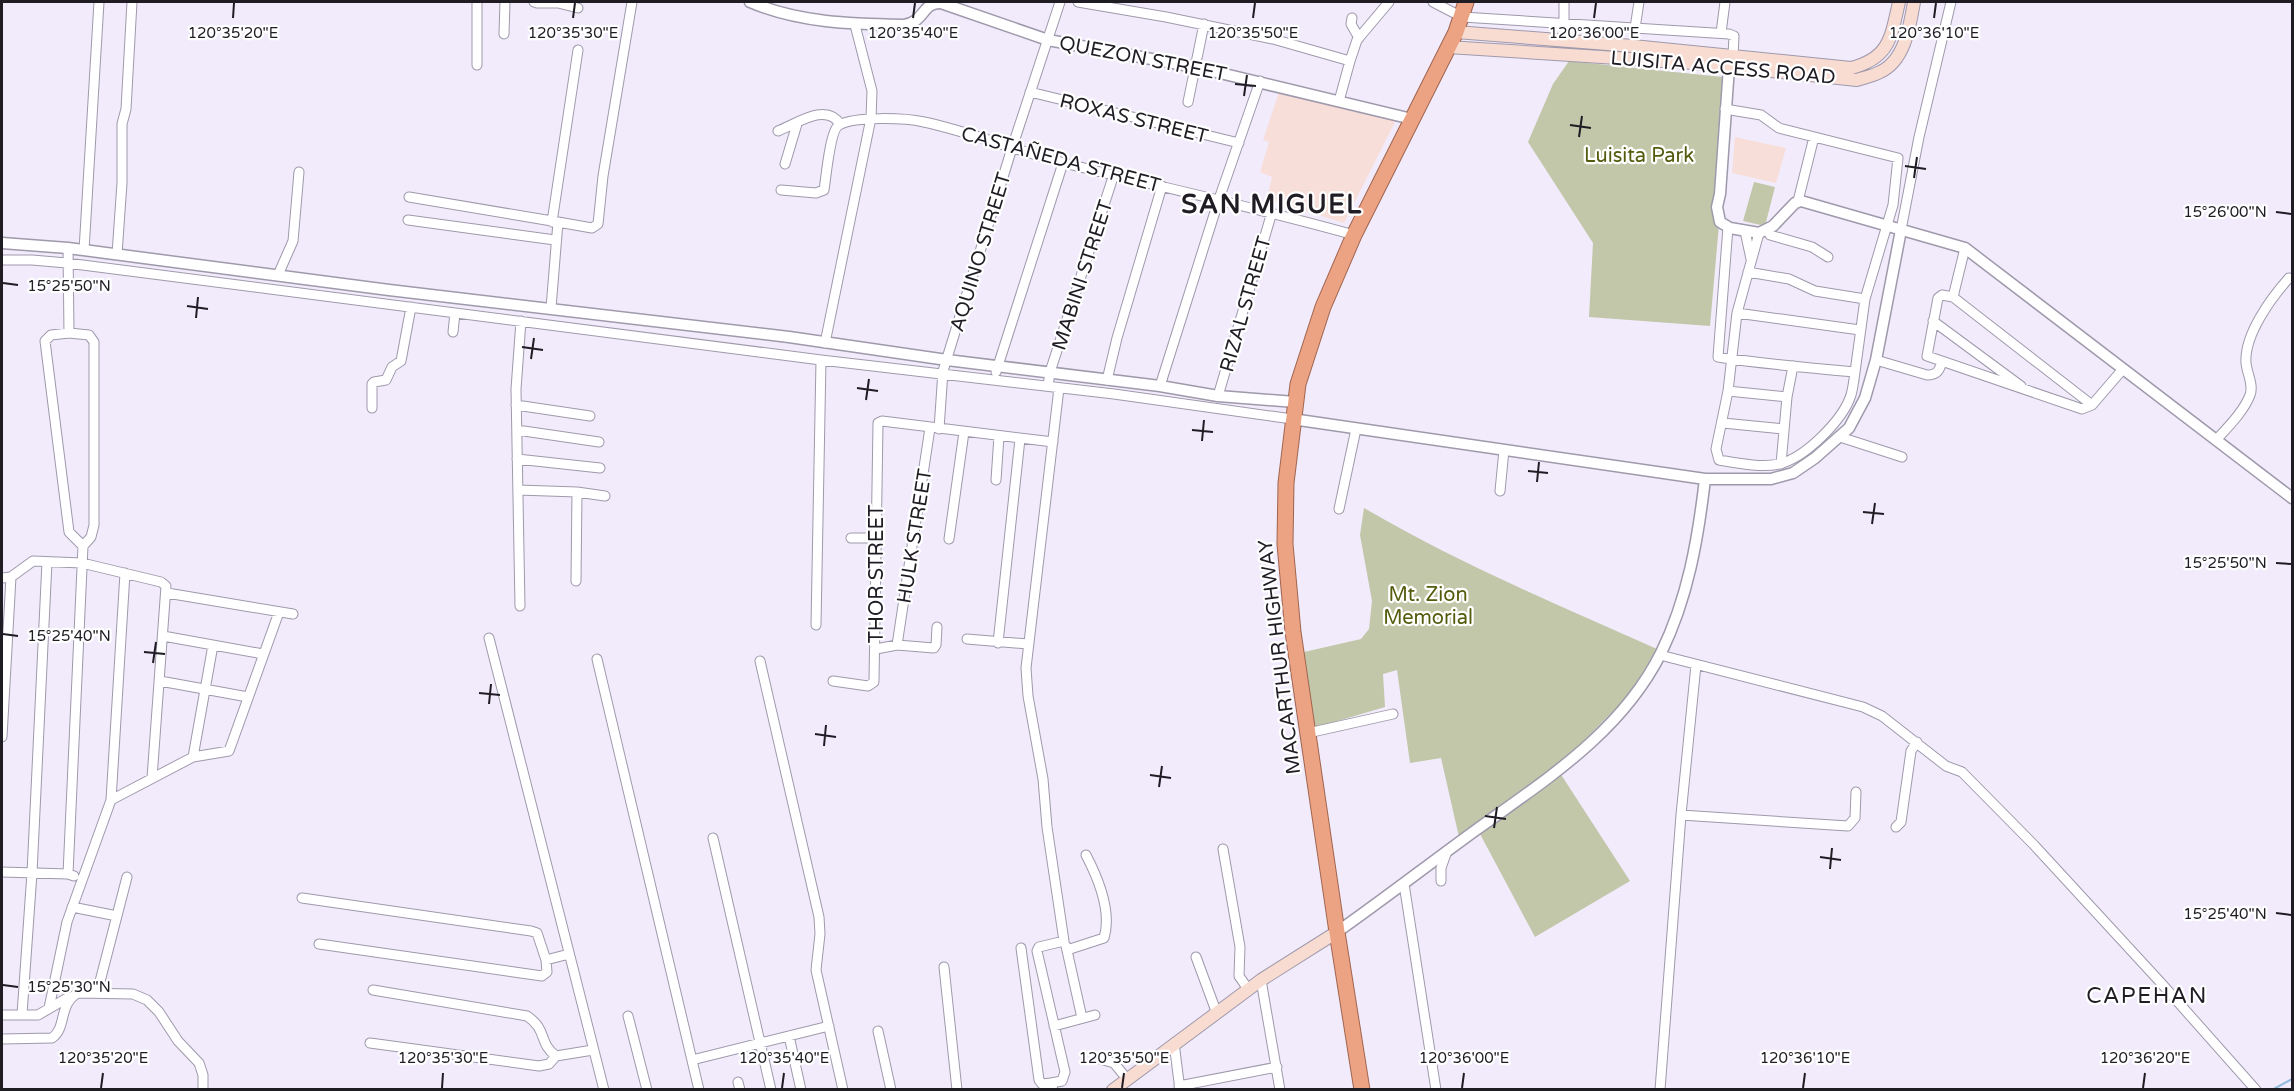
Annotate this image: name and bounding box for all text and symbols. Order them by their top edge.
text: 120°35'20"E [188,24,278,42]
text: 120°35'30"E [528,24,618,42]
text: 120°35'40"E [868,24,958,42]
text: 120°35'50"E [1208,24,1298,42]
text: 120°36'00"E [1549,24,1639,42]
text: 120°36'10"E [1889,24,1979,42]
street label: QUEZON STREET [1057,31,1229,87]
street label: LUISITA ACCESS ROAD [1609,46,1836,90]
street label: ROXAS STREET [1057,89,1210,149]
street label: CASTAÑEDA STREET [958,121,1163,198]
park label: Luisita Park [1584,144,1694,168]
street label: AQUINO STREET [945,170,1017,335]
district label: SAN MIGUEL [1181,189,1363,220]
street label: MABINI STREET [1047,197,1119,353]
text: 15°26'00"N [2183,203,2267,221]
street label: RIZAL STREET [1215,234,1277,375]
text: 15°25'50"N [27,277,111,295]
street label: HULK STREET [892,467,937,605]
street label: THOR STREET [865,505,889,643]
street label: MACARTHUR HIGHWAY [1254,538,1306,776]
text: 15°25'50"N [2183,554,2267,572]
park label: Mt. Zion Memorial [1383,583,1473,630]
text: 15°25'40"N [27,627,111,645]
text: 15°25'40"N [2183,905,2267,923]
text: 15°25'30"N [27,978,111,996]
district label: CAPEHAN [2086,983,2208,1009]
text: 120°35'20"E [58,1049,148,1067]
text: 120°35'30"E [398,1049,488,1067]
text: 120°35'40"E [739,1049,829,1067]
text: 120°35'50"E [1079,1049,1169,1067]
text: 120°36'00"E [1419,1049,1509,1067]
text: 120°36'10"E [1760,1049,1850,1067]
text: 120°36'20"E [2100,1049,2190,1067]

